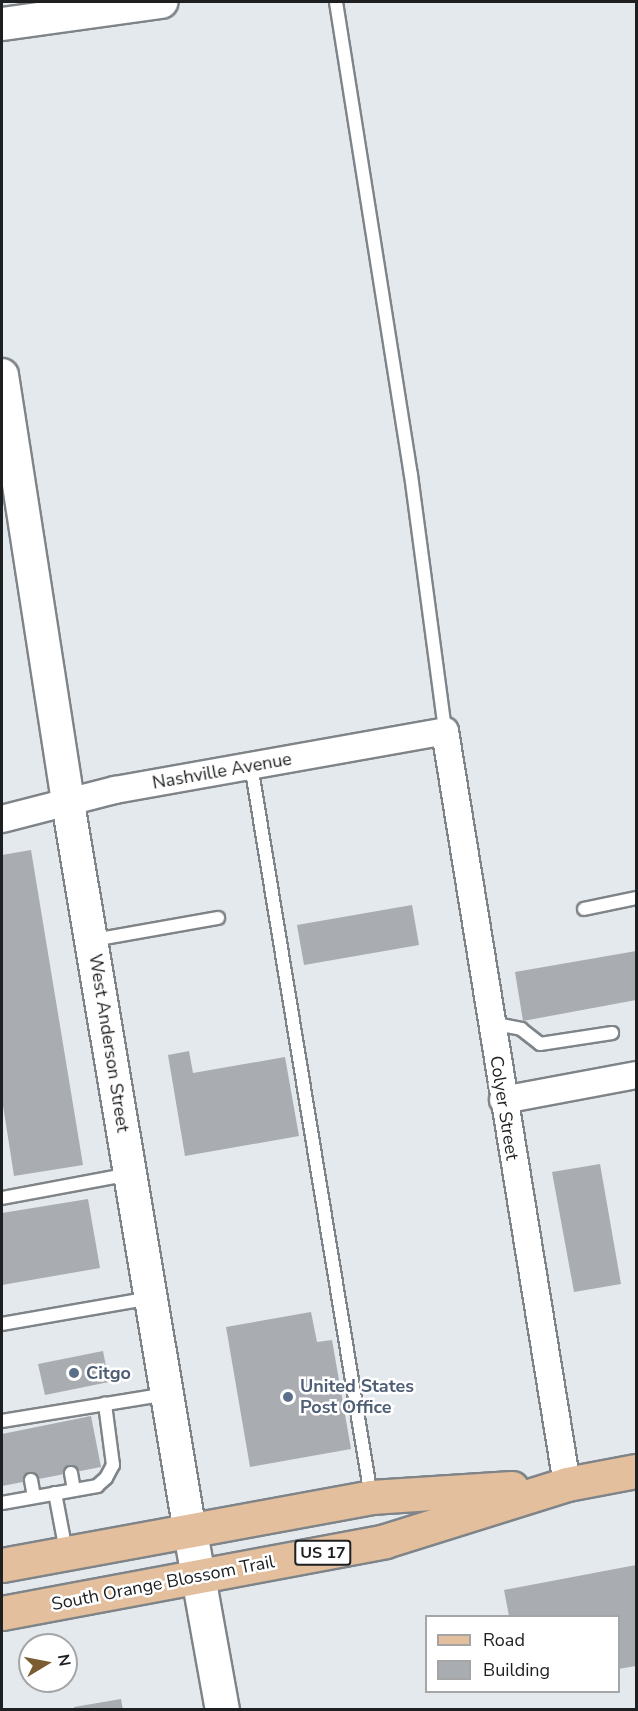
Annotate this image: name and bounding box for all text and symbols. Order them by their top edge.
street label: Nashville Avenue [151,748,293,794]
street label: West Anderson Street [84,952,134,1134]
street label: Colyer Street [485,1054,523,1162]
place label: Citgo [86,1362,131,1384]
marker: Citgo [67,1366,81,1380]
place label: United States Post Office [300,1376,414,1418]
marker: United States Post Office [281,1390,295,1404]
road number: US 17 [293,1540,353,1566]
street label: South Orange Blossom Trail [50,1551,276,1615]
legend [425,1615,620,1693]
text: Road [483,1628,525,1652]
north arrow [18,1633,78,1693]
text: N [52,1652,76,1668]
text: Building [483,1658,550,1682]

